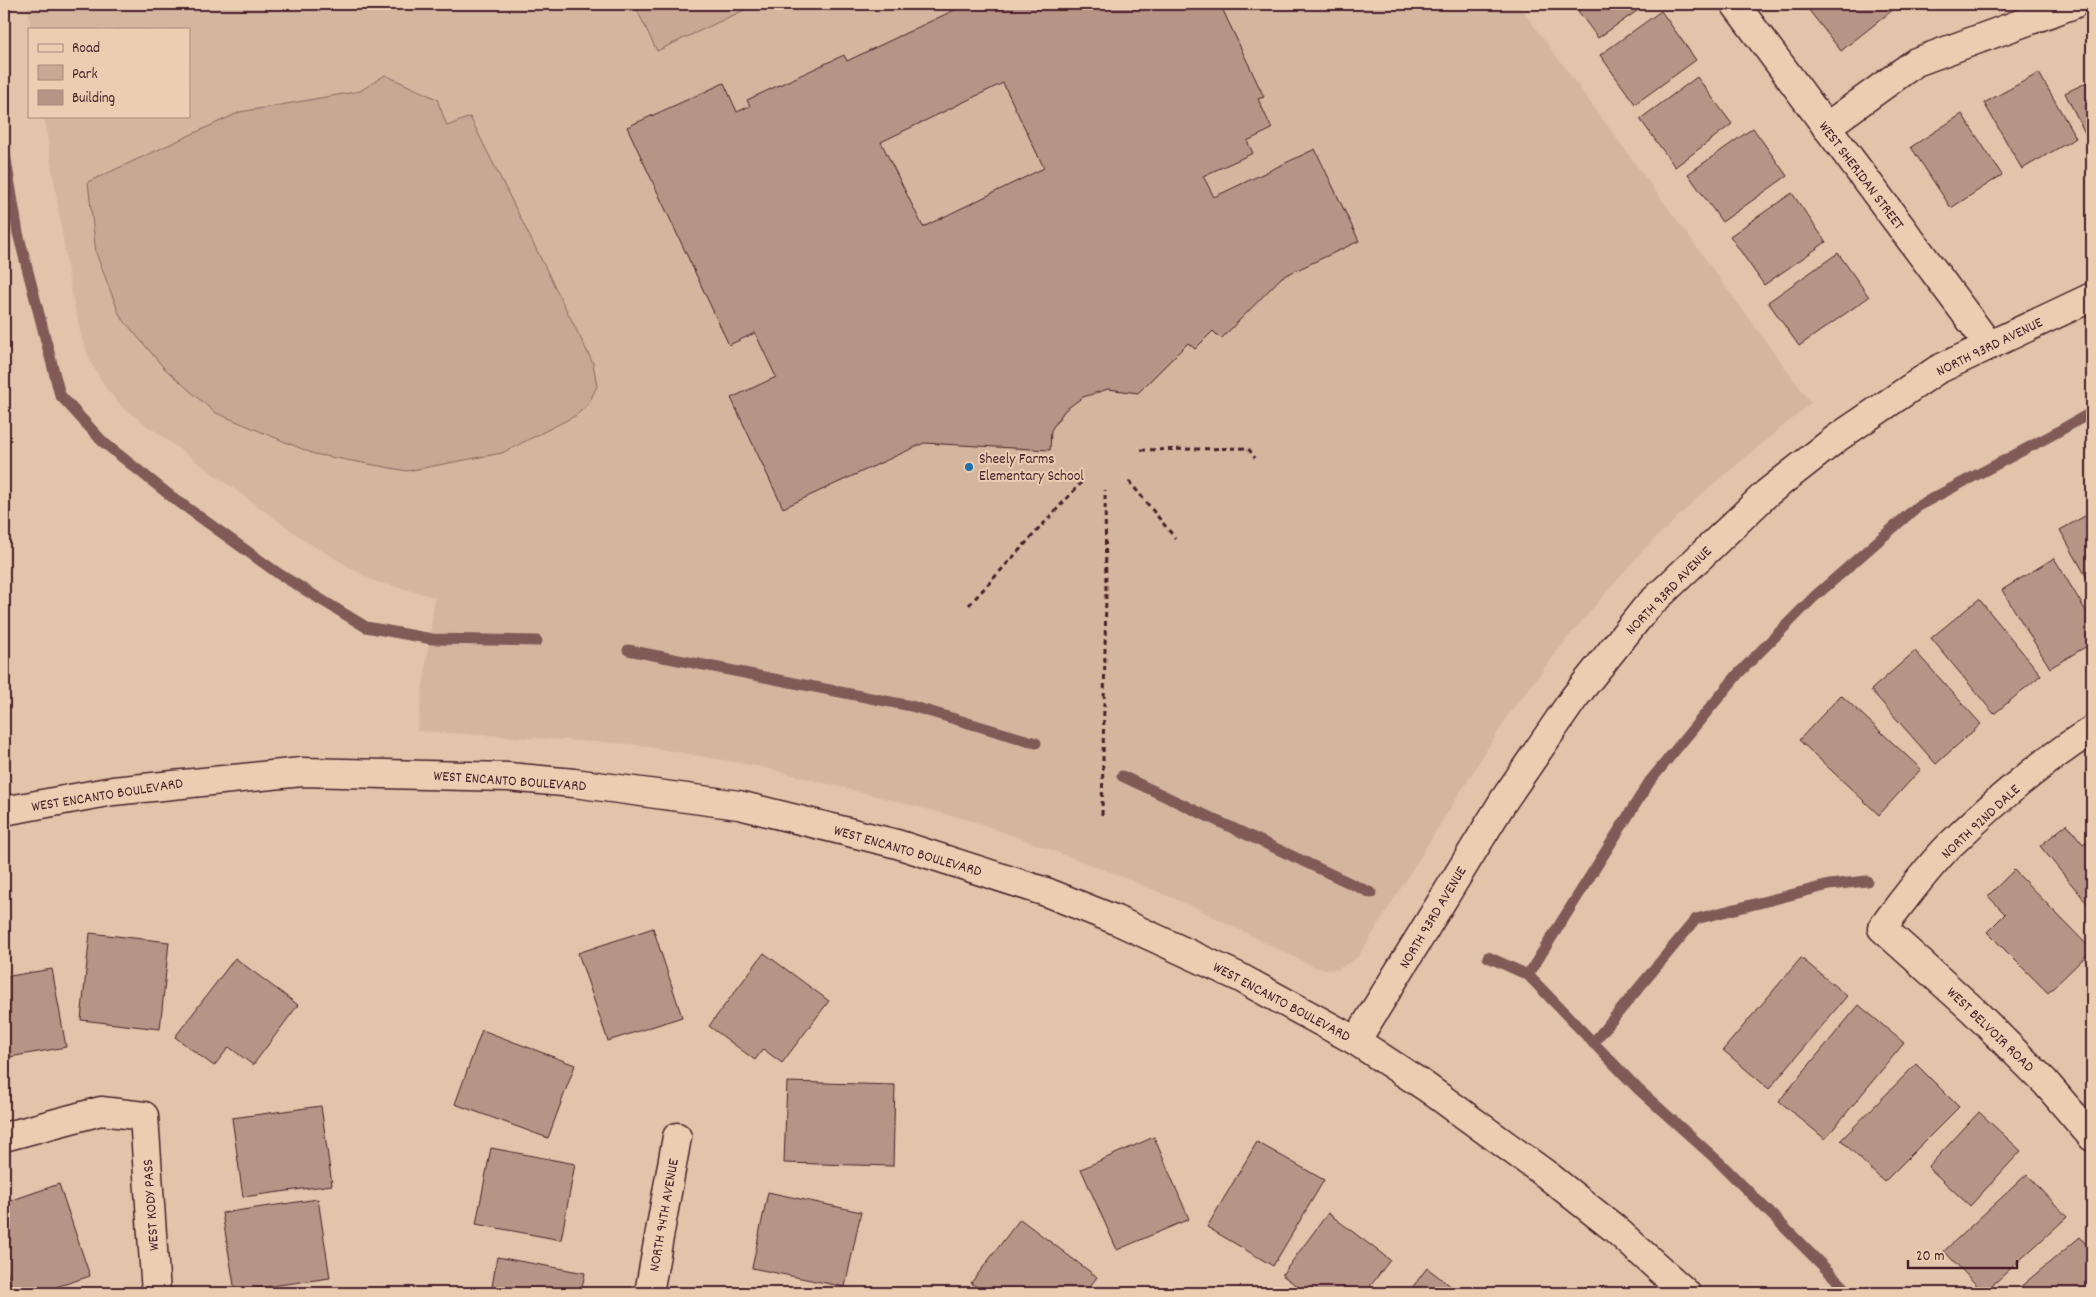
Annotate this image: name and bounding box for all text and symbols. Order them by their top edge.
legend [28,28,190,118]
text: Road [72,38,100,60]
text: Park [72,64,98,86]
text: Building [72,88,115,110]
street label: WEST SHERIDAN STREET [1812,117,1909,235]
street label: NORTH 93RD AVENUE [1933,312,2047,383]
place label: Sheely Farms Elementary School [979,449,1084,488]
marker: Sheely Farms Elementary School [963,461,975,473]
street label: NORTH 93RD AVENUE [1621,542,1718,641]
street label: WEST ENCANTO BOULEVARD [433,766,587,798]
street label: WEST ENCANTO BOULEVARD [30,773,185,819]
street label: NORTH 92ND DALE [1937,780,2026,865]
street label: WEST ENCANTO BOULEVARD [831,820,984,884]
street label: NORTH 93RD AVENUE [1394,862,1473,973]
street label: WEST ENCANTO BOULEVARD [1208,957,1354,1049]
street label: WEST BELVOIR ROAD [1941,983,2039,1078]
street label: NORTH 94TH AVENUE [644,1157,686,1274]
street label: WEST KODY PASS [138,1158,166,1251]
scale bar [1908,1237,2017,1269]
text: 20 m [1916,1246,1944,1268]

